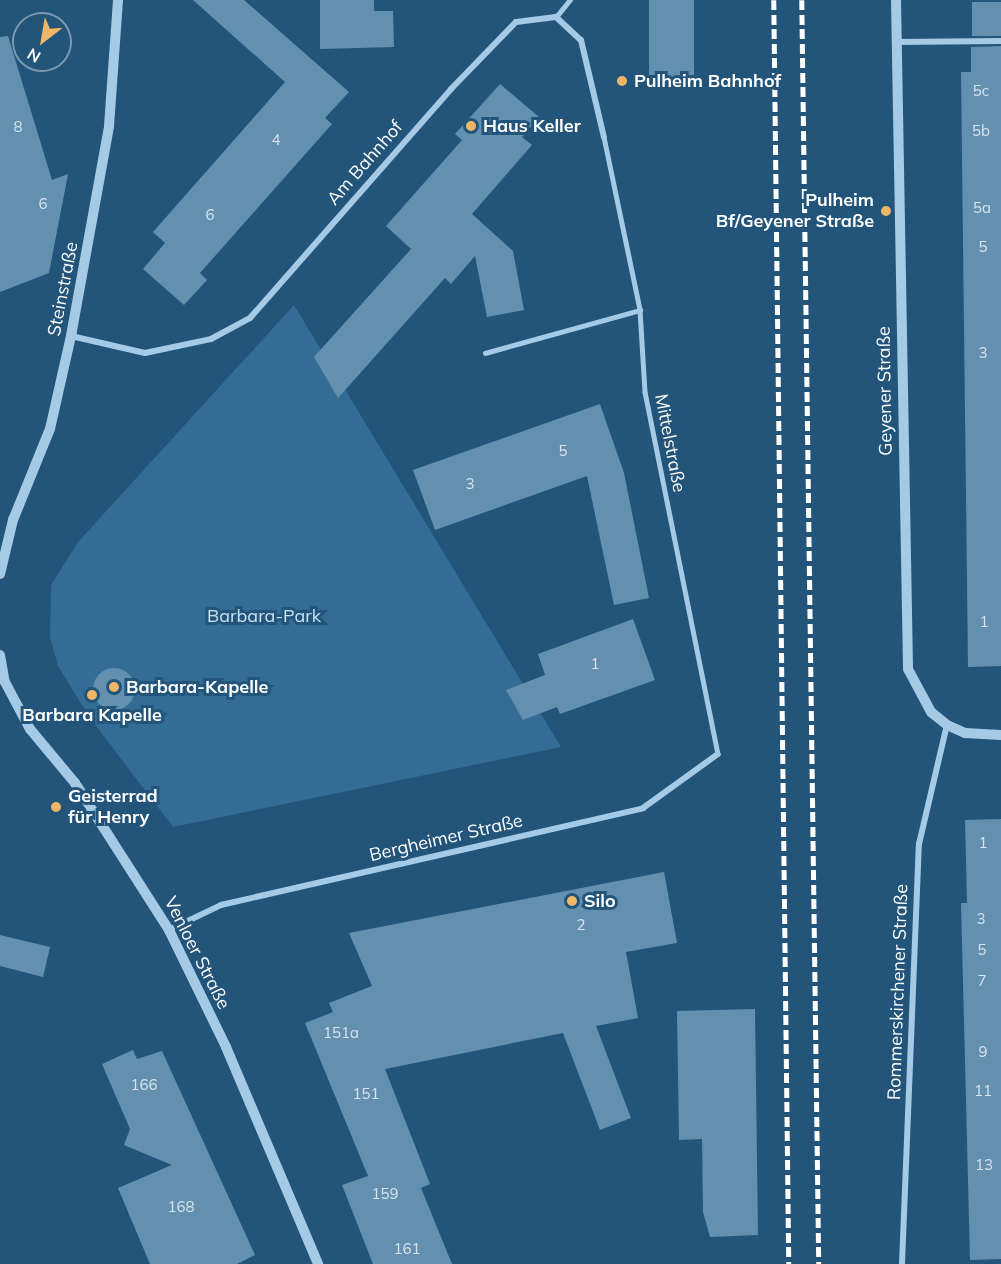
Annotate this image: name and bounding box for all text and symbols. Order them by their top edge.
north arrow [12,12,72,72]
text: N [23,44,44,67]
place label: Pulheim Bahnhof [634,70,781,92]
marker: Pulheim Bahnhof [615,74,629,88]
house number: 5c [973,82,989,100]
place label: Haus Keller [483,115,581,137]
street label: Am Bahnhof [323,116,407,210]
house number: 8 [14,118,22,136]
marker: Haus Keller [464,119,478,133]
house number: 5b [972,122,990,140]
house number: 4 [272,131,280,149]
place label: Pulheim Bf/Geyener Straße [716,190,874,232]
house number: 6 [39,195,47,213]
house number: 5a [973,199,991,217]
marker: Pulheim Bf/Geyener Straße [879,204,893,218]
house number: 6 [206,206,214,224]
house number: 5 [979,238,987,256]
street label: Steinstraße [43,240,83,338]
street label: Geyener Straße [873,326,897,456]
house number: 3 [979,344,987,362]
street label: Mittelstraße [650,392,690,494]
house number: 5 [559,442,567,460]
house number: 3 [466,475,474,493]
park label: Barbara-Park [207,605,321,627]
house number: 1 [980,613,988,631]
house number: 1 [591,655,599,673]
place label: Barbara-Kapelle [126,676,268,698]
marker: Barbara-Kapelle [107,680,121,694]
marker: Barbara Kapelle [85,688,99,702]
place label: Barbara Kapelle [22,704,162,726]
place label: Geisterrad für Henry [68,786,158,828]
marker: Geisterrad für Henry [49,800,63,814]
street label: Bergheimer Straße [367,810,525,866]
house number: 1 [979,834,987,852]
street label: Rommerskirchener Straße [883,884,913,1100]
place label: Silo [584,890,616,912]
street label: Venloer Straße [159,893,235,1013]
marker: Silo [565,894,579,908]
house number: 3 [977,910,985,928]
house number: 2 [577,916,585,934]
house number: 5 [978,941,986,959]
house number: 7 [978,972,986,990]
house number: 151a [323,1024,359,1042]
house number: 9 [979,1043,987,1061]
house number: 166 [131,1076,157,1094]
house number: 11 [974,1082,992,1100]
house number: 151 [353,1085,379,1103]
house number: 13 [975,1156,993,1174]
house number: 159 [372,1185,398,1203]
house number: 168 [168,1198,194,1216]
house number: 161 [394,1240,420,1258]

